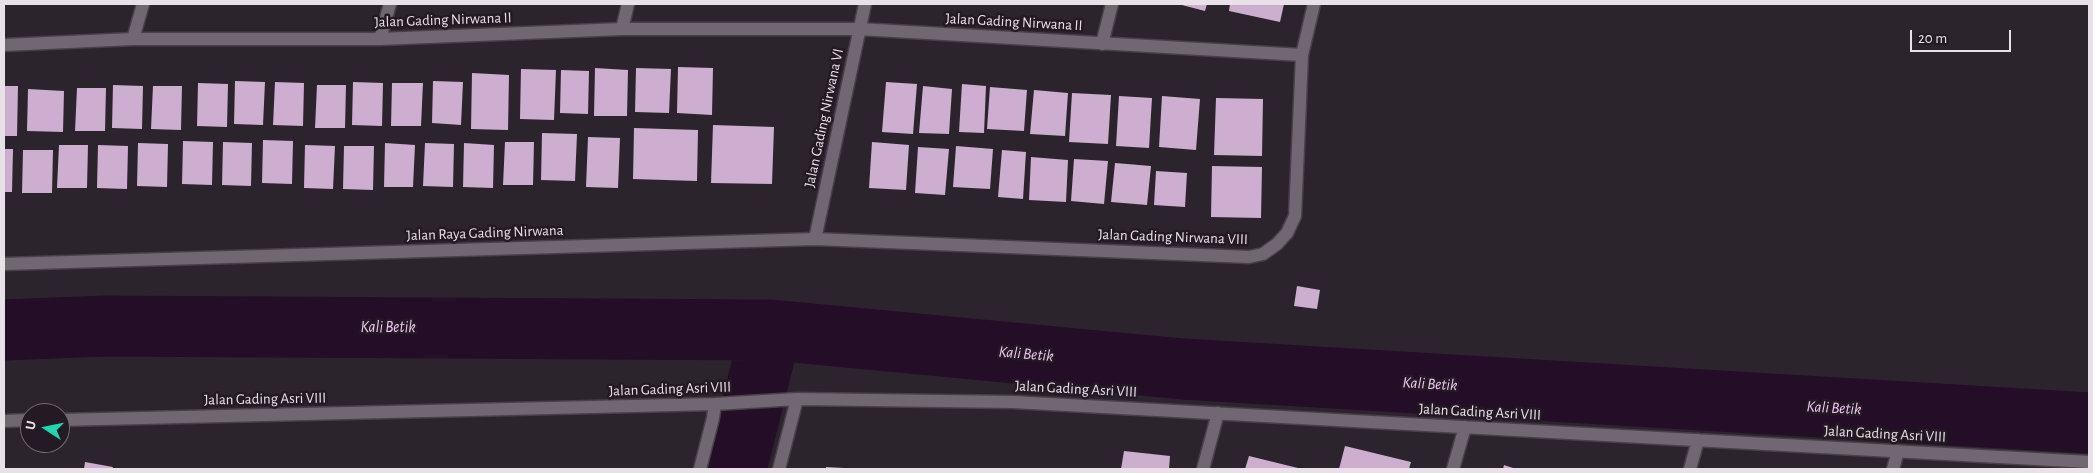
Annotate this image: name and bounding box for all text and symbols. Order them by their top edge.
street label: Jalan Gading Nirwana II [374,9,512,31]
street label: Jalan Gading Nirwana II [945,9,1083,35]
scale bar [1913,20,2014,52]
text: 20 m [1918,31,1947,46]
street label: Jalan Gading Nirwana VI [800,47,848,189]
street label: Jalan Raya Gading Nirwana [406,221,564,245]
street label: Jalan Gading Nirwana VIII [1098,225,1248,249]
water label: Kali Betik [360,317,416,337]
water label: Kali Betik [998,342,1054,366]
water label: Kali Betik [1402,373,1458,395]
street label: Jalan Gading Asri VIII [1014,377,1138,401]
street label: Jalan Gading Asri VIII [609,378,731,400]
street label: Jalan Gading Asri VIII [204,389,326,409]
water label: Kali Betik [1806,397,1862,419]
street label: Jalan Gading Asri VIII [1418,400,1542,424]
north arrow [20,403,70,453]
text: U [24,420,39,431]
street label: Jalan Gading Asri VIII [1823,422,1947,446]

